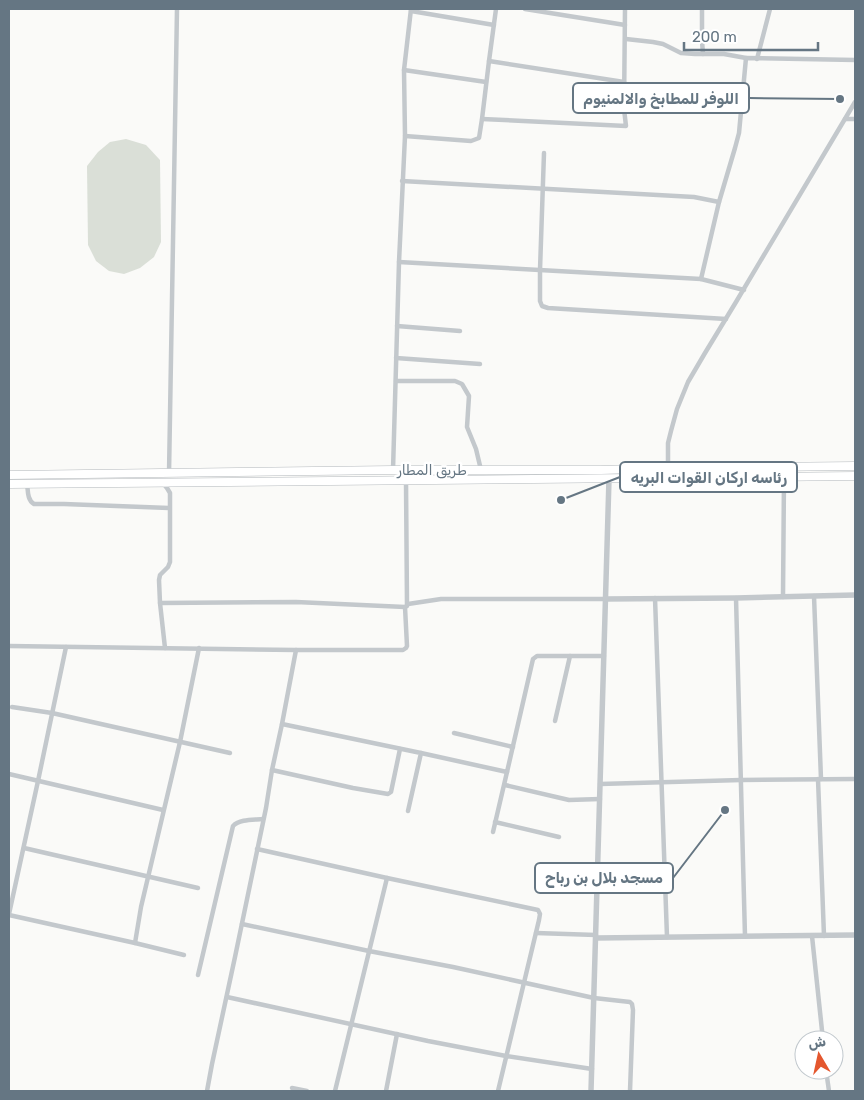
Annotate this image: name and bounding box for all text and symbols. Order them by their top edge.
scale bar [684,20,818,52]
text: 200 m [692,28,737,46]
callout: اللوفر للمطابخ والالمنيوم [573,83,749,113]
text: اللوفر للمطابخ والالمنيوم [583,90,739,109]
street label: طريق المطار [396,462,467,479]
callout: رئاسه اركان القوات البريه [620,462,797,492]
text: رئاسه اركان القوات البريه [631,469,787,487]
callout: مسجد بلال بن رباح [535,863,673,893]
text: مسجد بلال بن رباح [545,869,663,888]
north arrow [794,1030,844,1080]
text: ش [807,1033,827,1052]

